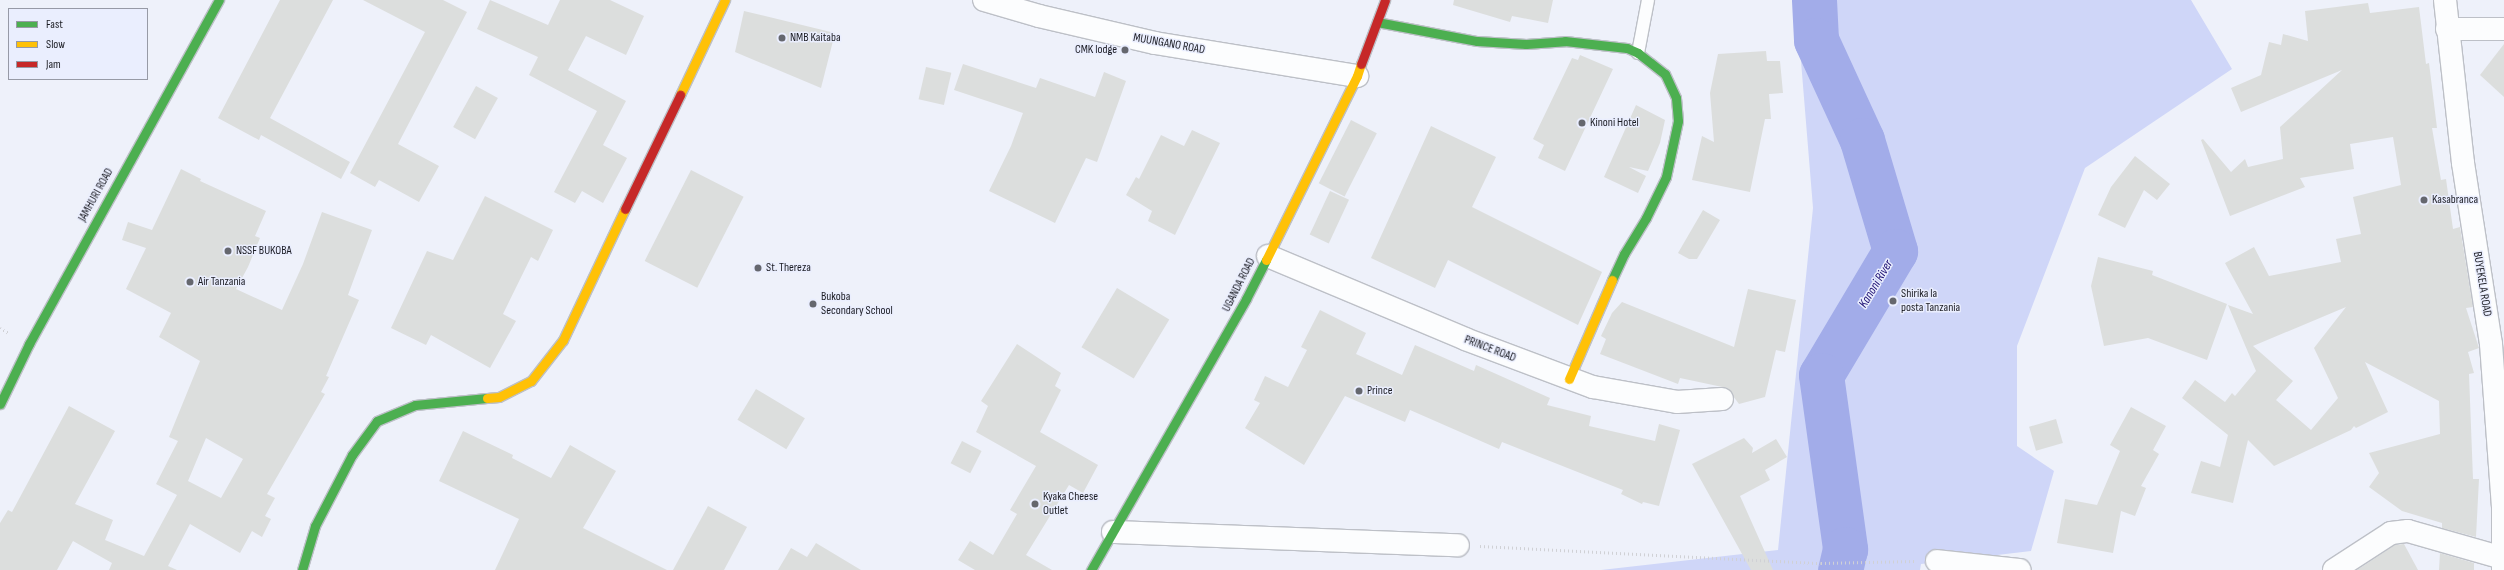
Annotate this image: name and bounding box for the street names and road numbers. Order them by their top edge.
street label: MUUNGANO ROAD [1132,31,1206,57]
street label: JAMHURI ROAD [75,166,117,224]
street label: BUYEKELA ROAD [2470,251,2494,317]
street label: UGANDA ROAD [1219,256,1259,314]
street label: PRINCE ROAD [1462,333,1518,365]

